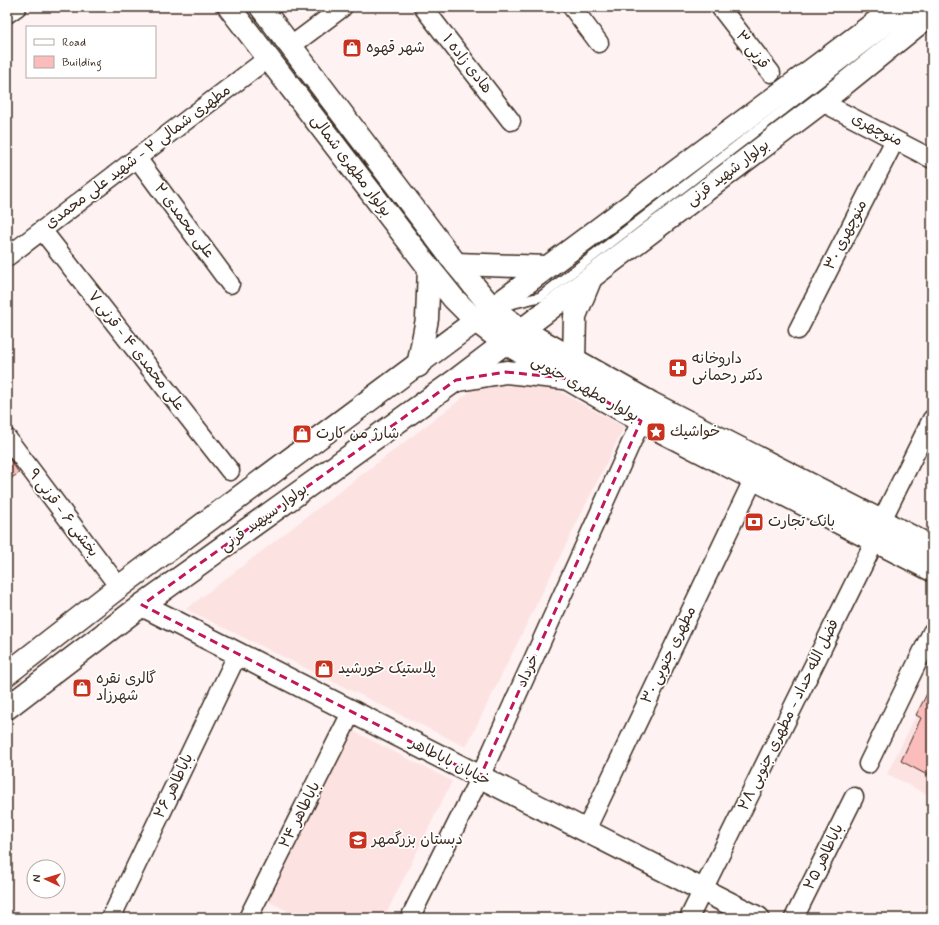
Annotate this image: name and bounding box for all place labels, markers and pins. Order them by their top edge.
shop icon: شهر قهوه [341,37,363,59]
place label: شهر قهوه [366,38,425,58]
place label: داروخانه دکتر رحمانی [692,349,763,386]
pharmacy icon: داروخانه دکتر رحمانی [667,357,689,379]
place icon: خواشيك [645,421,667,443]
place label: خواشيك [670,422,720,442]
shop icon: شارژ من کارت [291,423,313,445]
place label: شارژ من کارت [316,424,399,444]
bank icon: بانک تجارت [743,511,765,533]
place label: بانک تجارت [768,512,835,532]
shop icon: پلاستیک خورشید [313,658,335,680]
place label: پلاستیک خورشید [338,659,436,679]
place label: گالری نقره شهرزاد [96,669,156,706]
shop icon: گالری نقره شهرزاد [71,677,93,699]
school or university icon: دبستان بزرگمهر [347,829,369,851]
place label: دبستان بزرگمهر [370,830,463,850]

